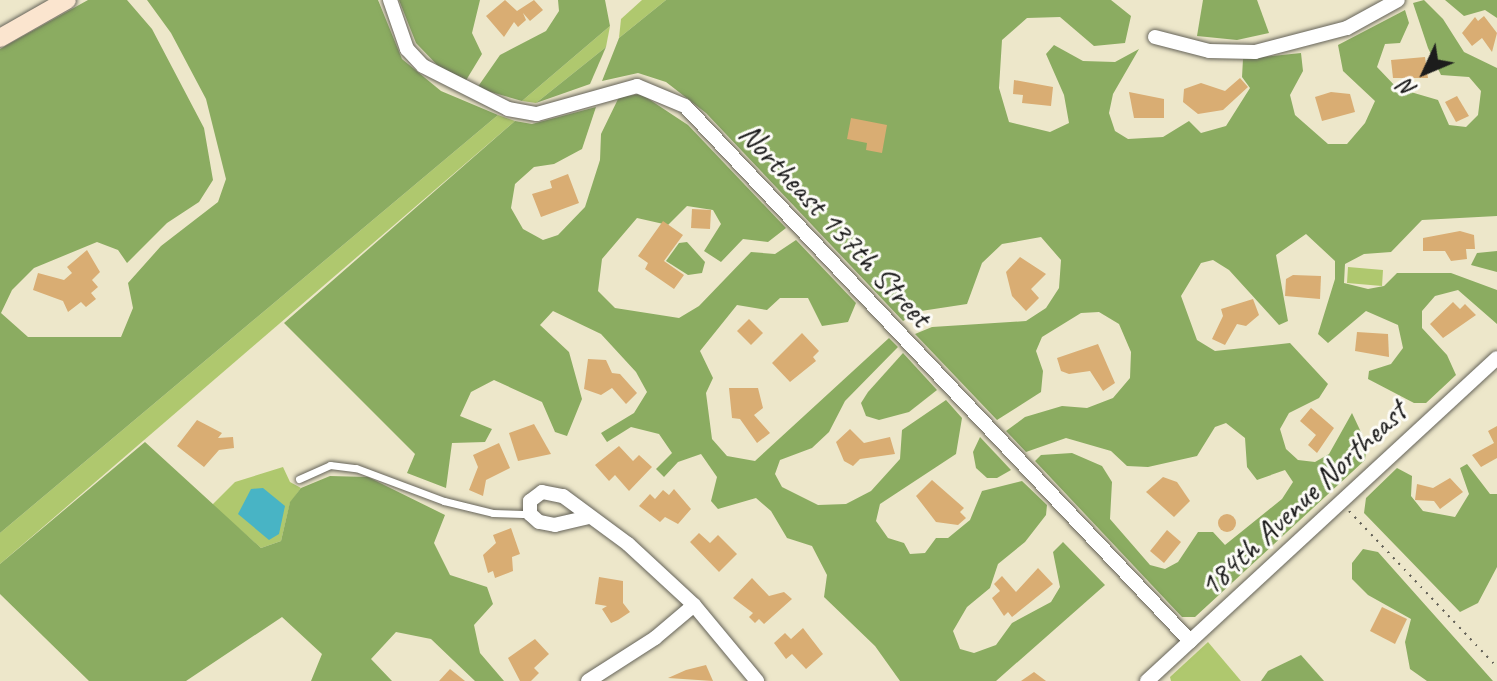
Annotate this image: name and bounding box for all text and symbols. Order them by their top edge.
north arrow [1385,32,1465,112]
text: N [1393,74,1423,103]
street label: Northeast 137th Street [730,115,940,335]
street label: 184th Avenue Northeast [1191,393,1415,605]

